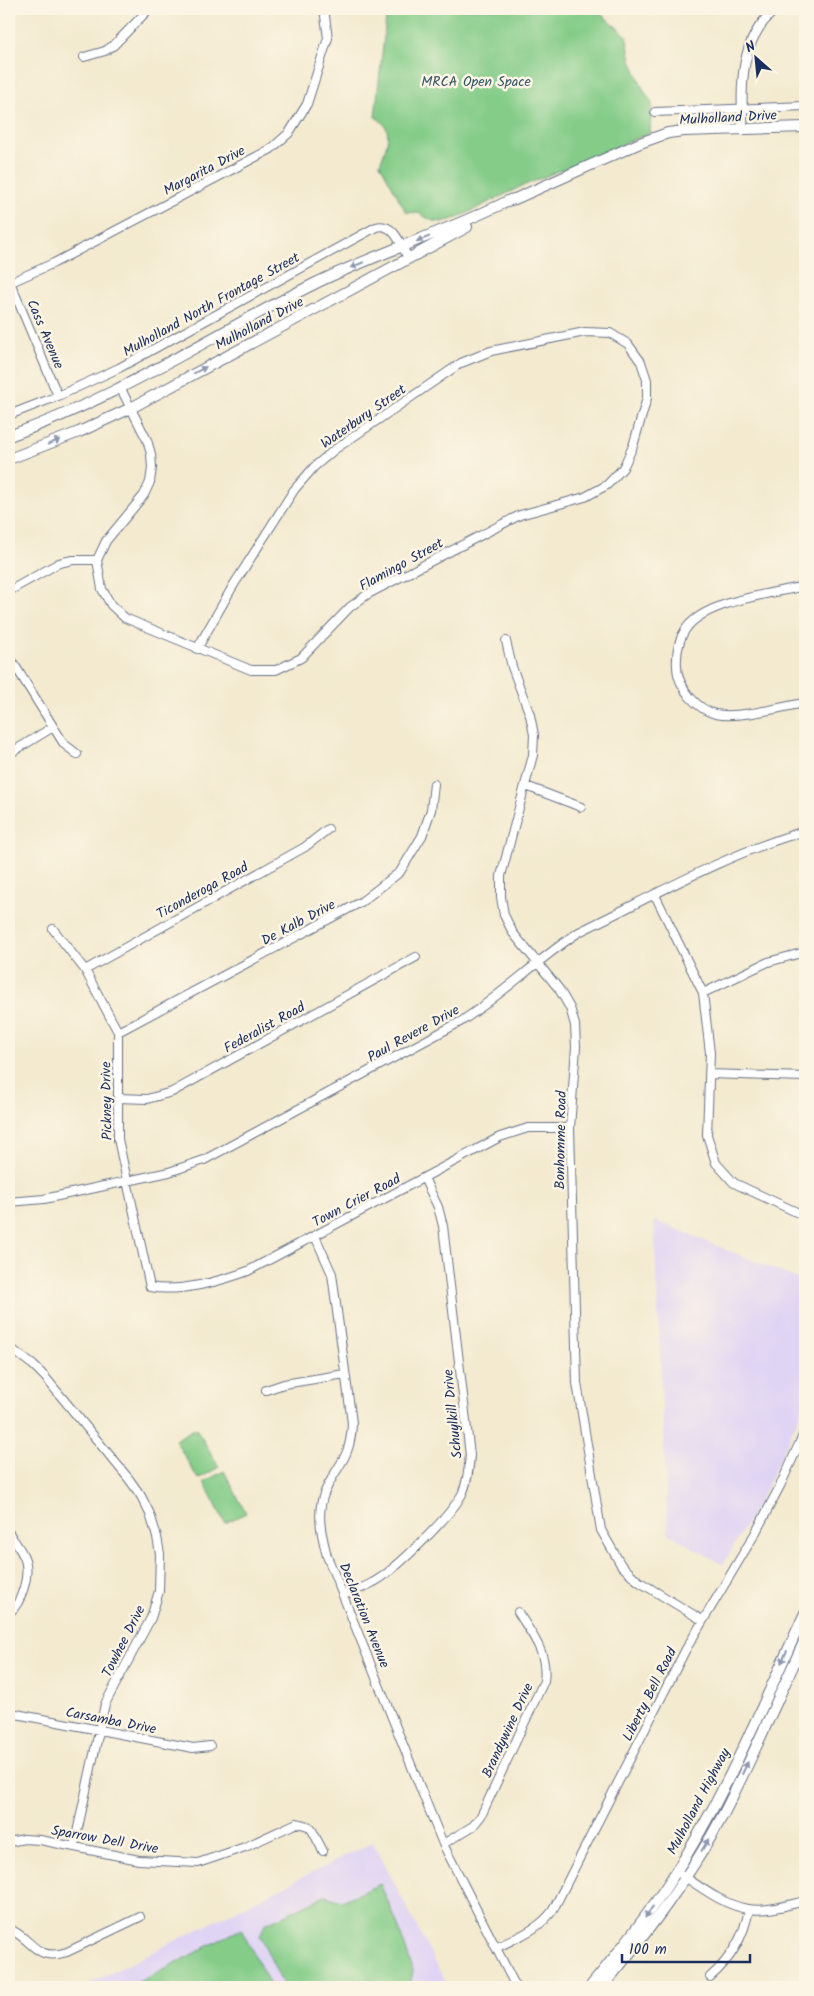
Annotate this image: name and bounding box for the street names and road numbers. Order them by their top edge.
street label: Mulholland Drive [679,104,778,132]
street label: Margarita Drive [159,140,250,202]
street label: Mulholland North Frontage Street [119,247,304,363]
street label: Mulholland Drive [211,291,308,357]
street label: Cass Avenue [21,296,70,373]
street label: Waterbury Street [316,379,411,455]
street label: Flamingo Street [355,532,448,597]
street label: Ticonderoga Road [153,856,253,925]
street label: De Kalb Drive [257,894,340,952]
street label: Federalist Road [220,996,310,1059]
street label: Paul Revere Drive [363,999,464,1068]
street label: Pickney Drive [95,1061,119,1141]
street label: Bonhomme Road [549,1089,573,1190]
street label: Town Crier Road [308,1168,405,1233]
street label: Schuylkill Drive [437,1368,469,1460]
street label: Declaration Avenue [333,1559,396,1672]
street label: Towhee Drive [96,1601,152,1681]
street label: Liberty Bell Road [617,1643,683,1745]
street label: Brandywine Drive [476,1679,540,1782]
street label: Carsamba Drive [64,1701,159,1741]
street label: Mulholland Highway [661,1744,736,1859]
street label: Sparrow Dell Drive [50,1820,161,1860]

